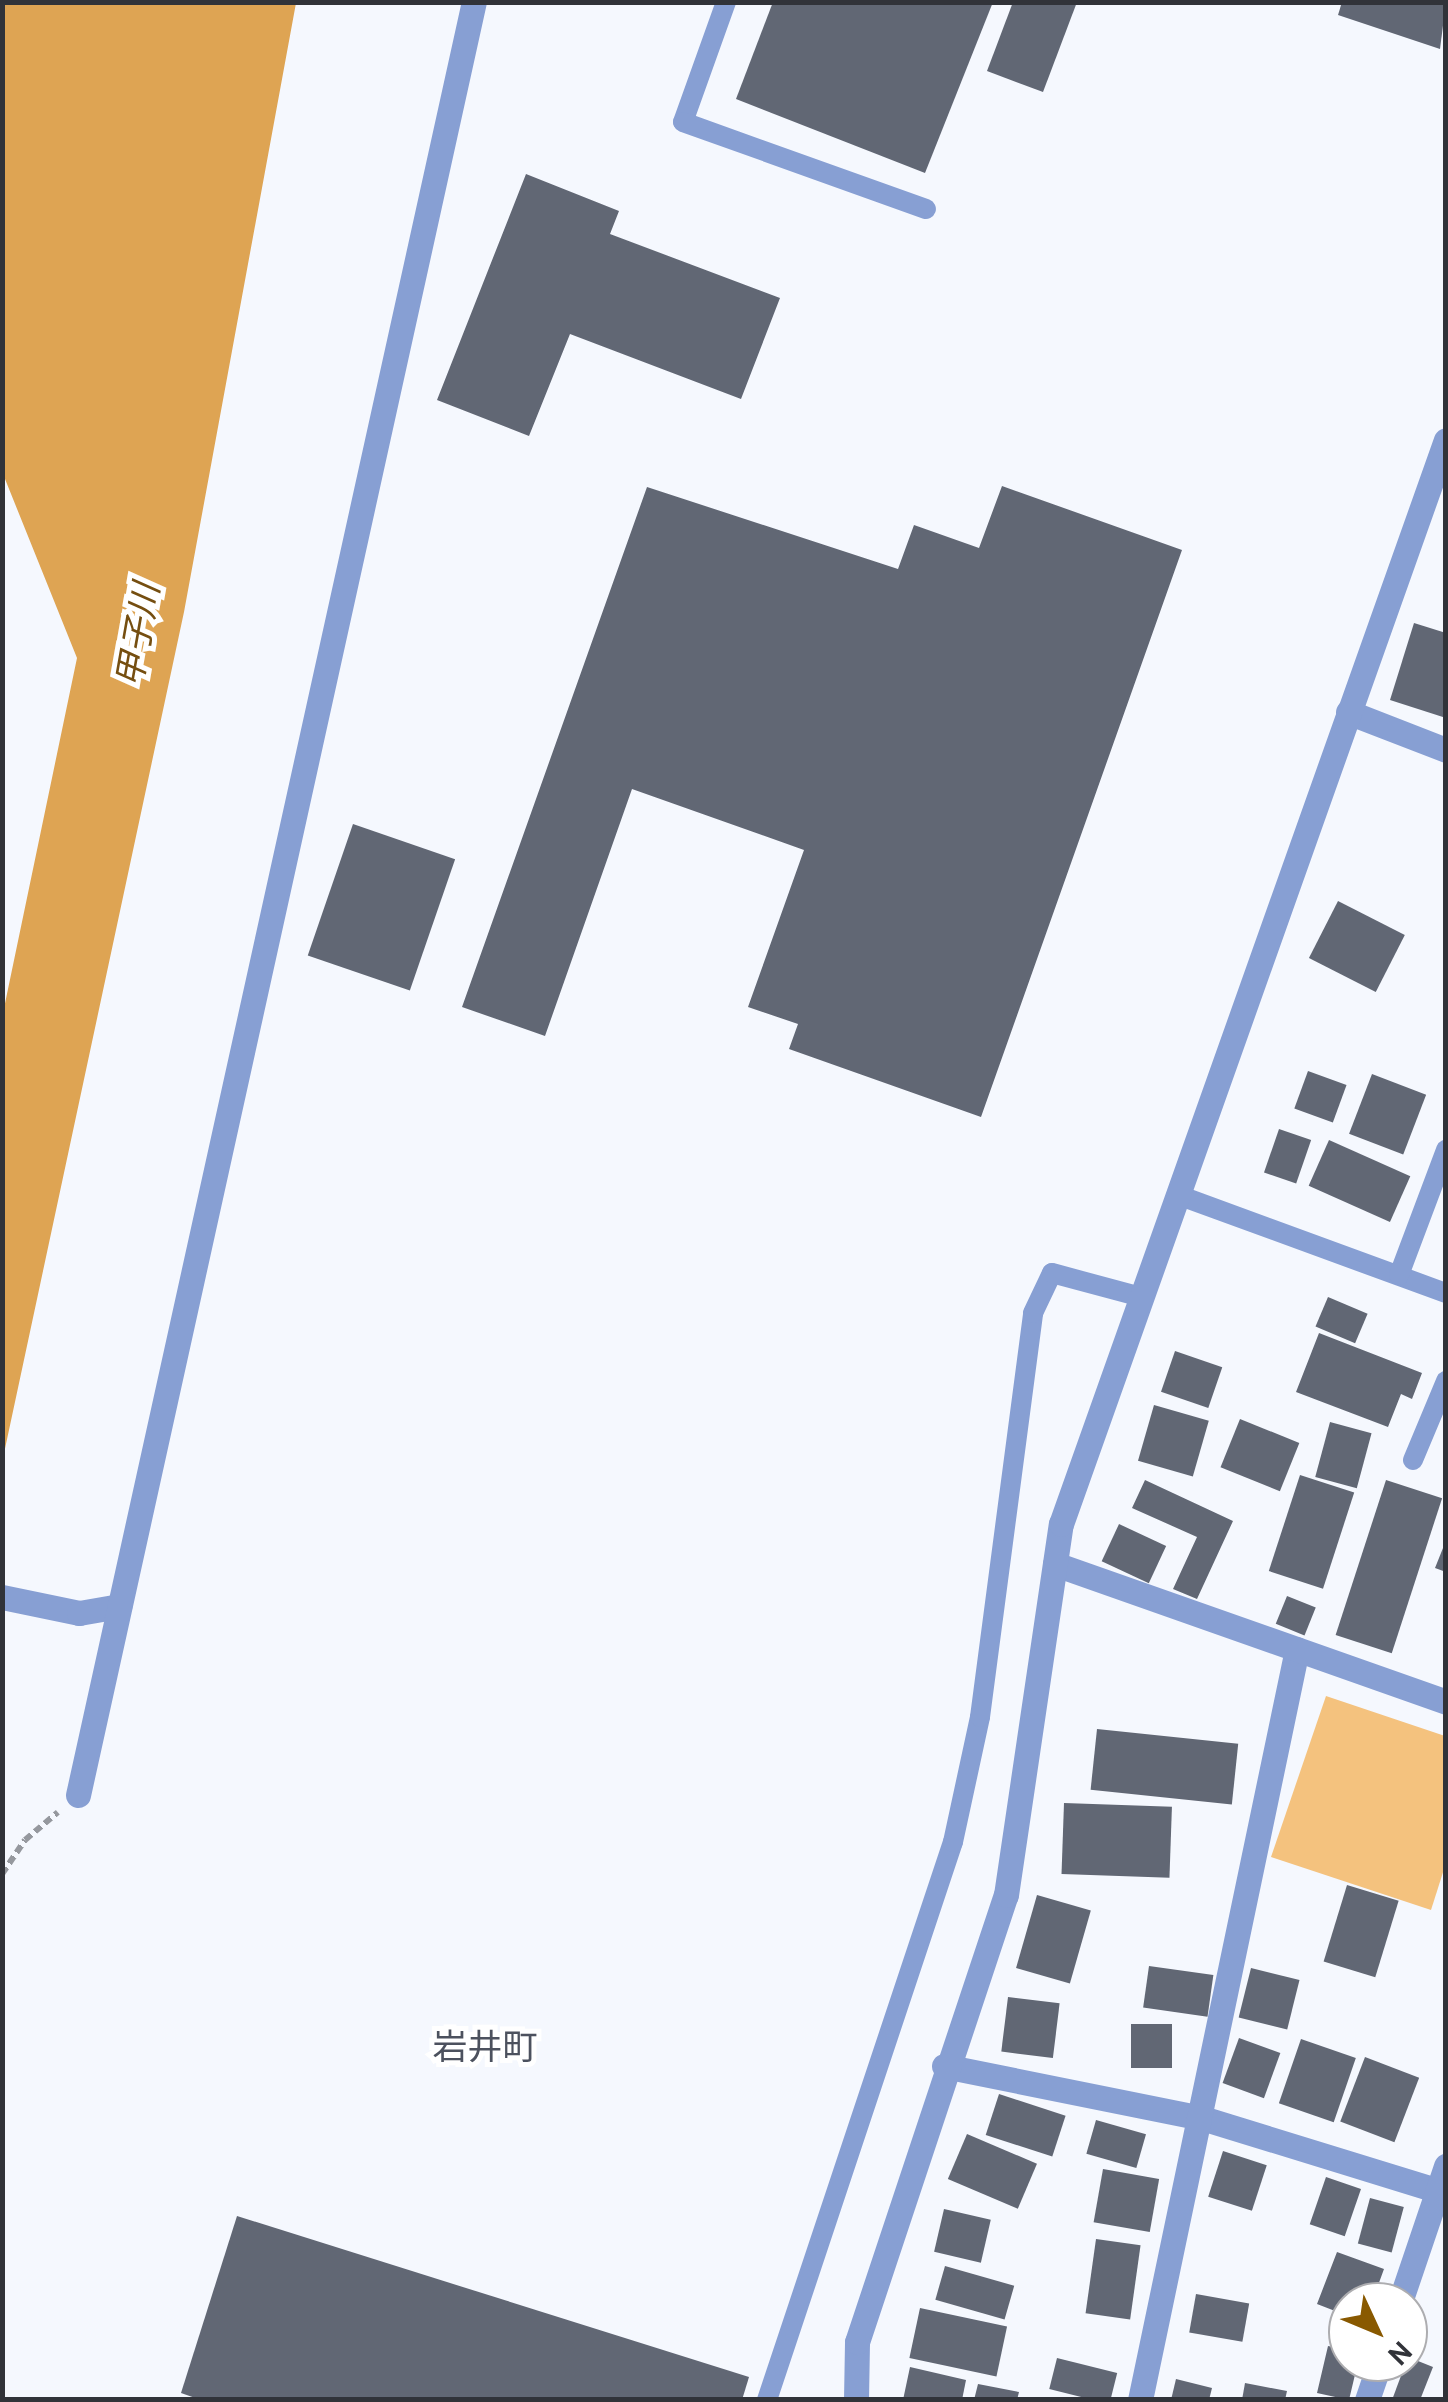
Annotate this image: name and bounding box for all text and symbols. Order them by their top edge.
water label: 甲子川 [111,581,171,691]
district label: 岩井町 [433,2029,537,2071]
north arrow [1328,2282,1428,2382]
text: N [1378,2332,1418,2371]

